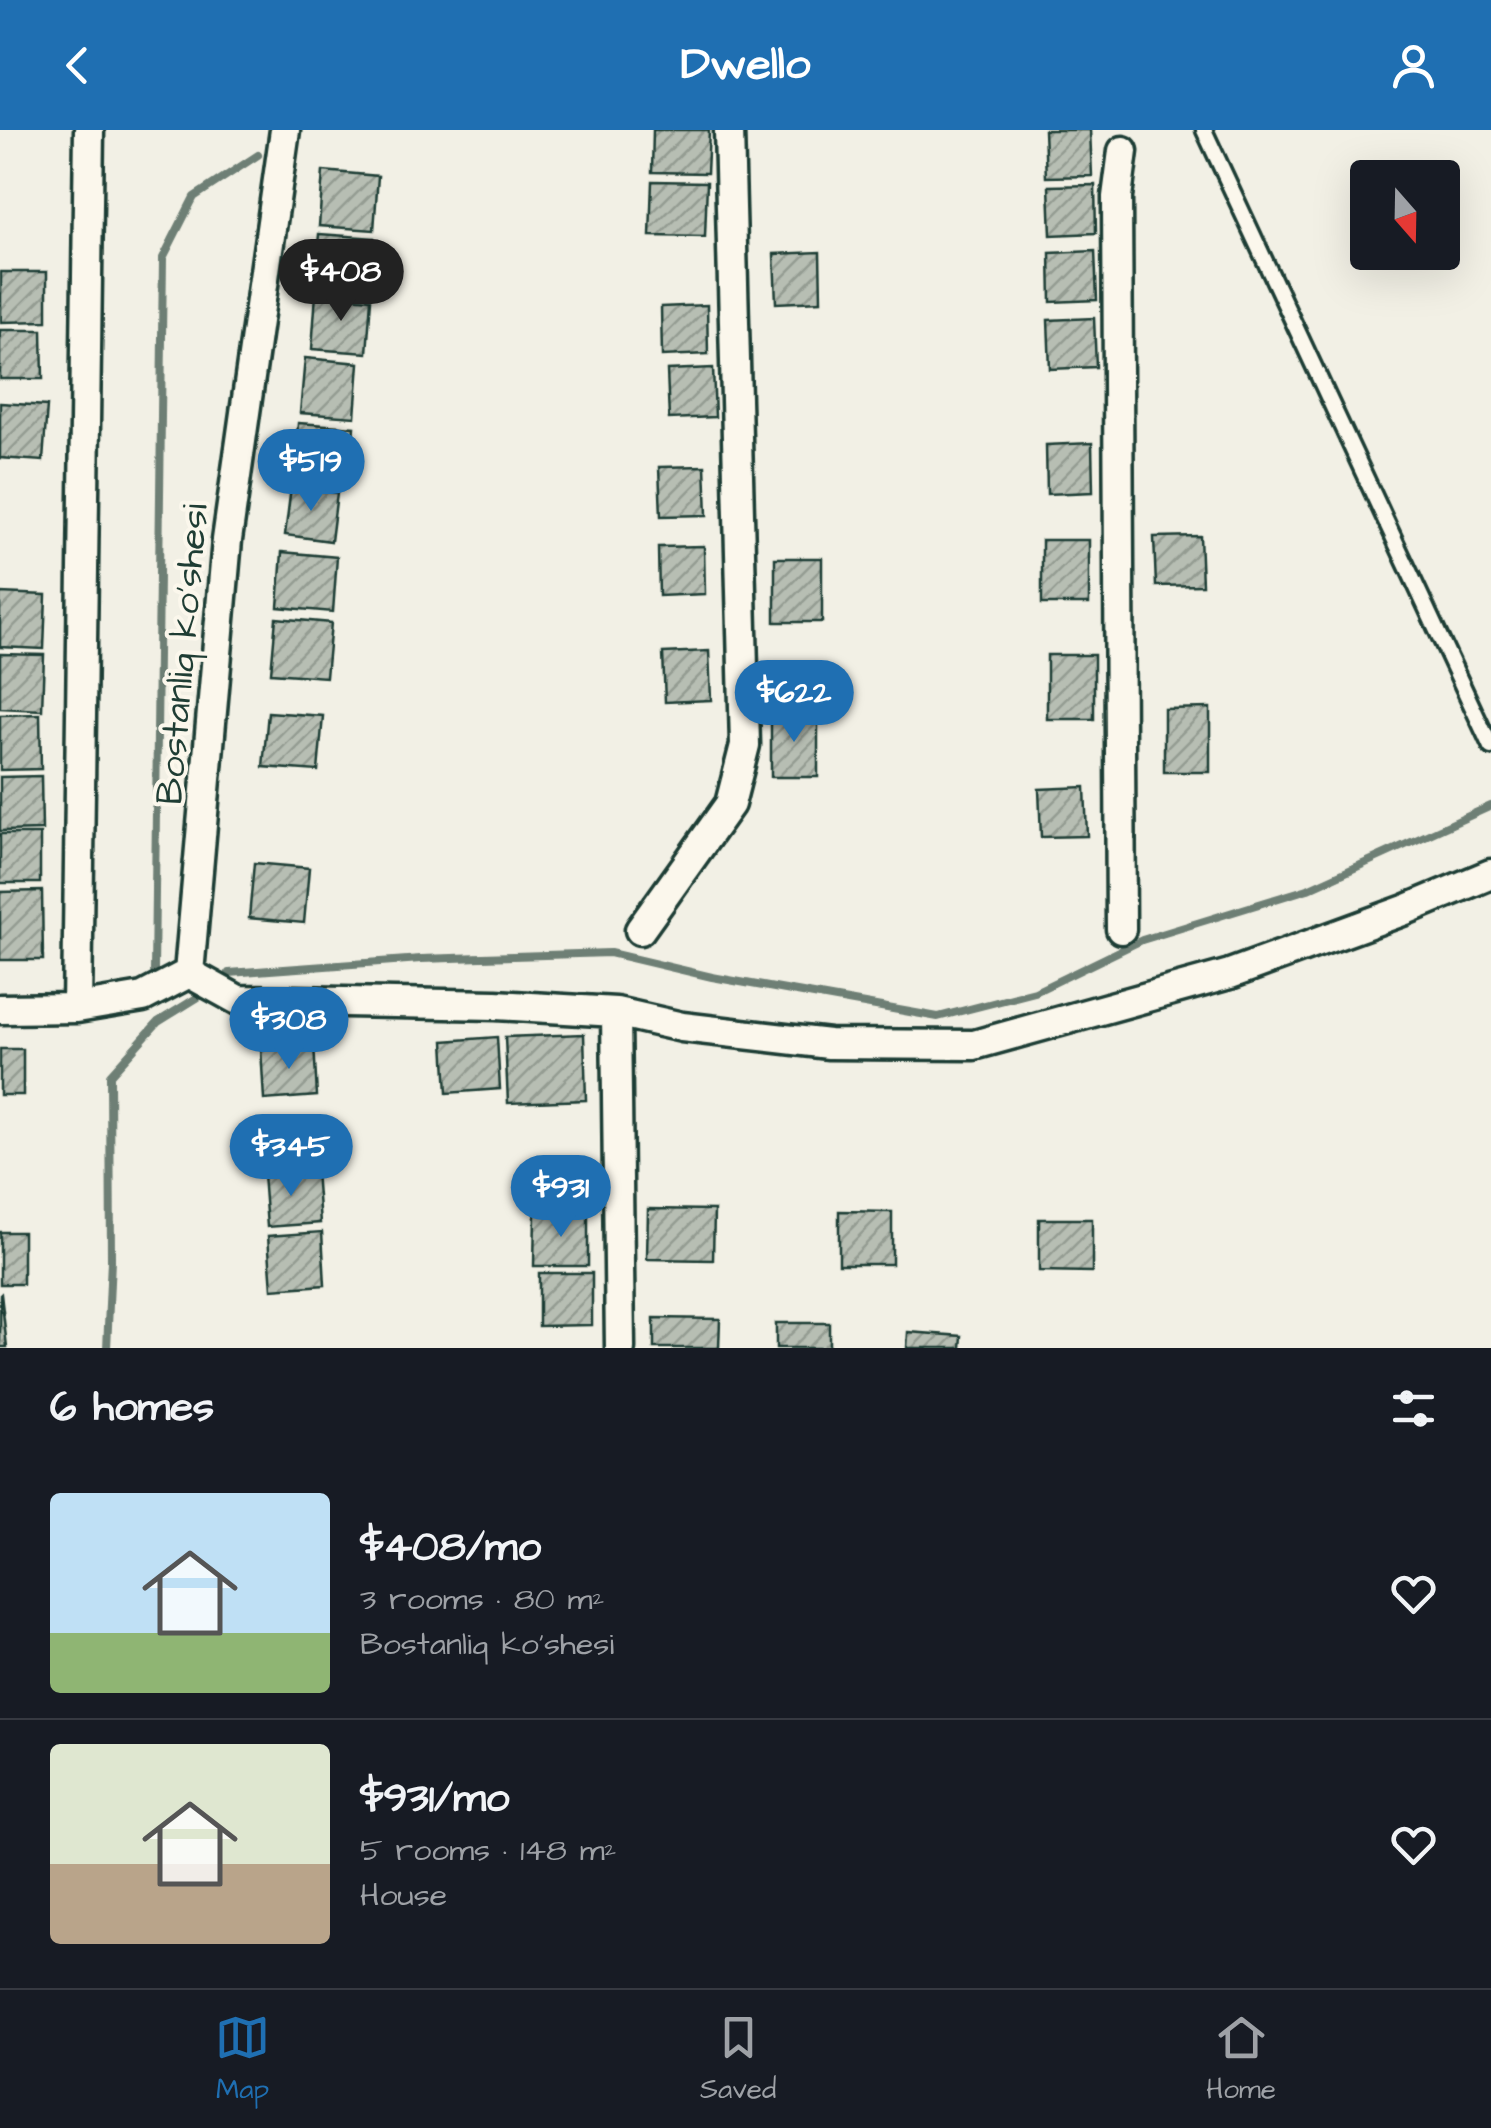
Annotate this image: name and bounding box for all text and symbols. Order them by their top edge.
text: Dwello [681,34,810,96]
icon: back [50,38,105,93]
icon: person [1386,38,1441,93]
north arrow [1350,160,1460,270]
map controls [1350,160,1460,270]
pin: $408 [282,239,400,324]
text: $408 [301,249,381,294]
pin: $519 [252,429,370,514]
text: $519 [280,439,342,484]
street label: Bostanliq ko'shesi [144,501,222,807]
pin: $622 [735,660,853,745]
text: $622 [757,670,831,715]
pin: $308 [230,987,348,1072]
text: $308 [251,997,327,1042]
pin: $345 [232,1114,350,1199]
text: $345 [252,1124,330,1169]
pin: $931 [502,1155,620,1240]
text: $931 [533,1165,589,1210]
text: 6 homes [50,1379,214,1437]
icon: filters [1386,1381,1441,1436]
text: $408/mo [360,1519,541,1577]
icon: home [130,1533,250,1653]
icon: heart [1386,1566,1441,1621]
text: 3 rooms · 80 m² [360,1577,605,1622]
text: Bostanliq ko'shesi [360,1622,614,1667]
text: $931/mo [360,1770,509,1828]
icon: home [130,1784,250,1904]
icon: heart [1386,1817,1441,1872]
text: 5 rooms · 148 m² [360,1828,617,1873]
text: House [360,1873,447,1918]
tab: Map [215,2010,270,2109]
tab: Saved [700,2010,776,2109]
tab: Home [1206,2010,1276,2109]

